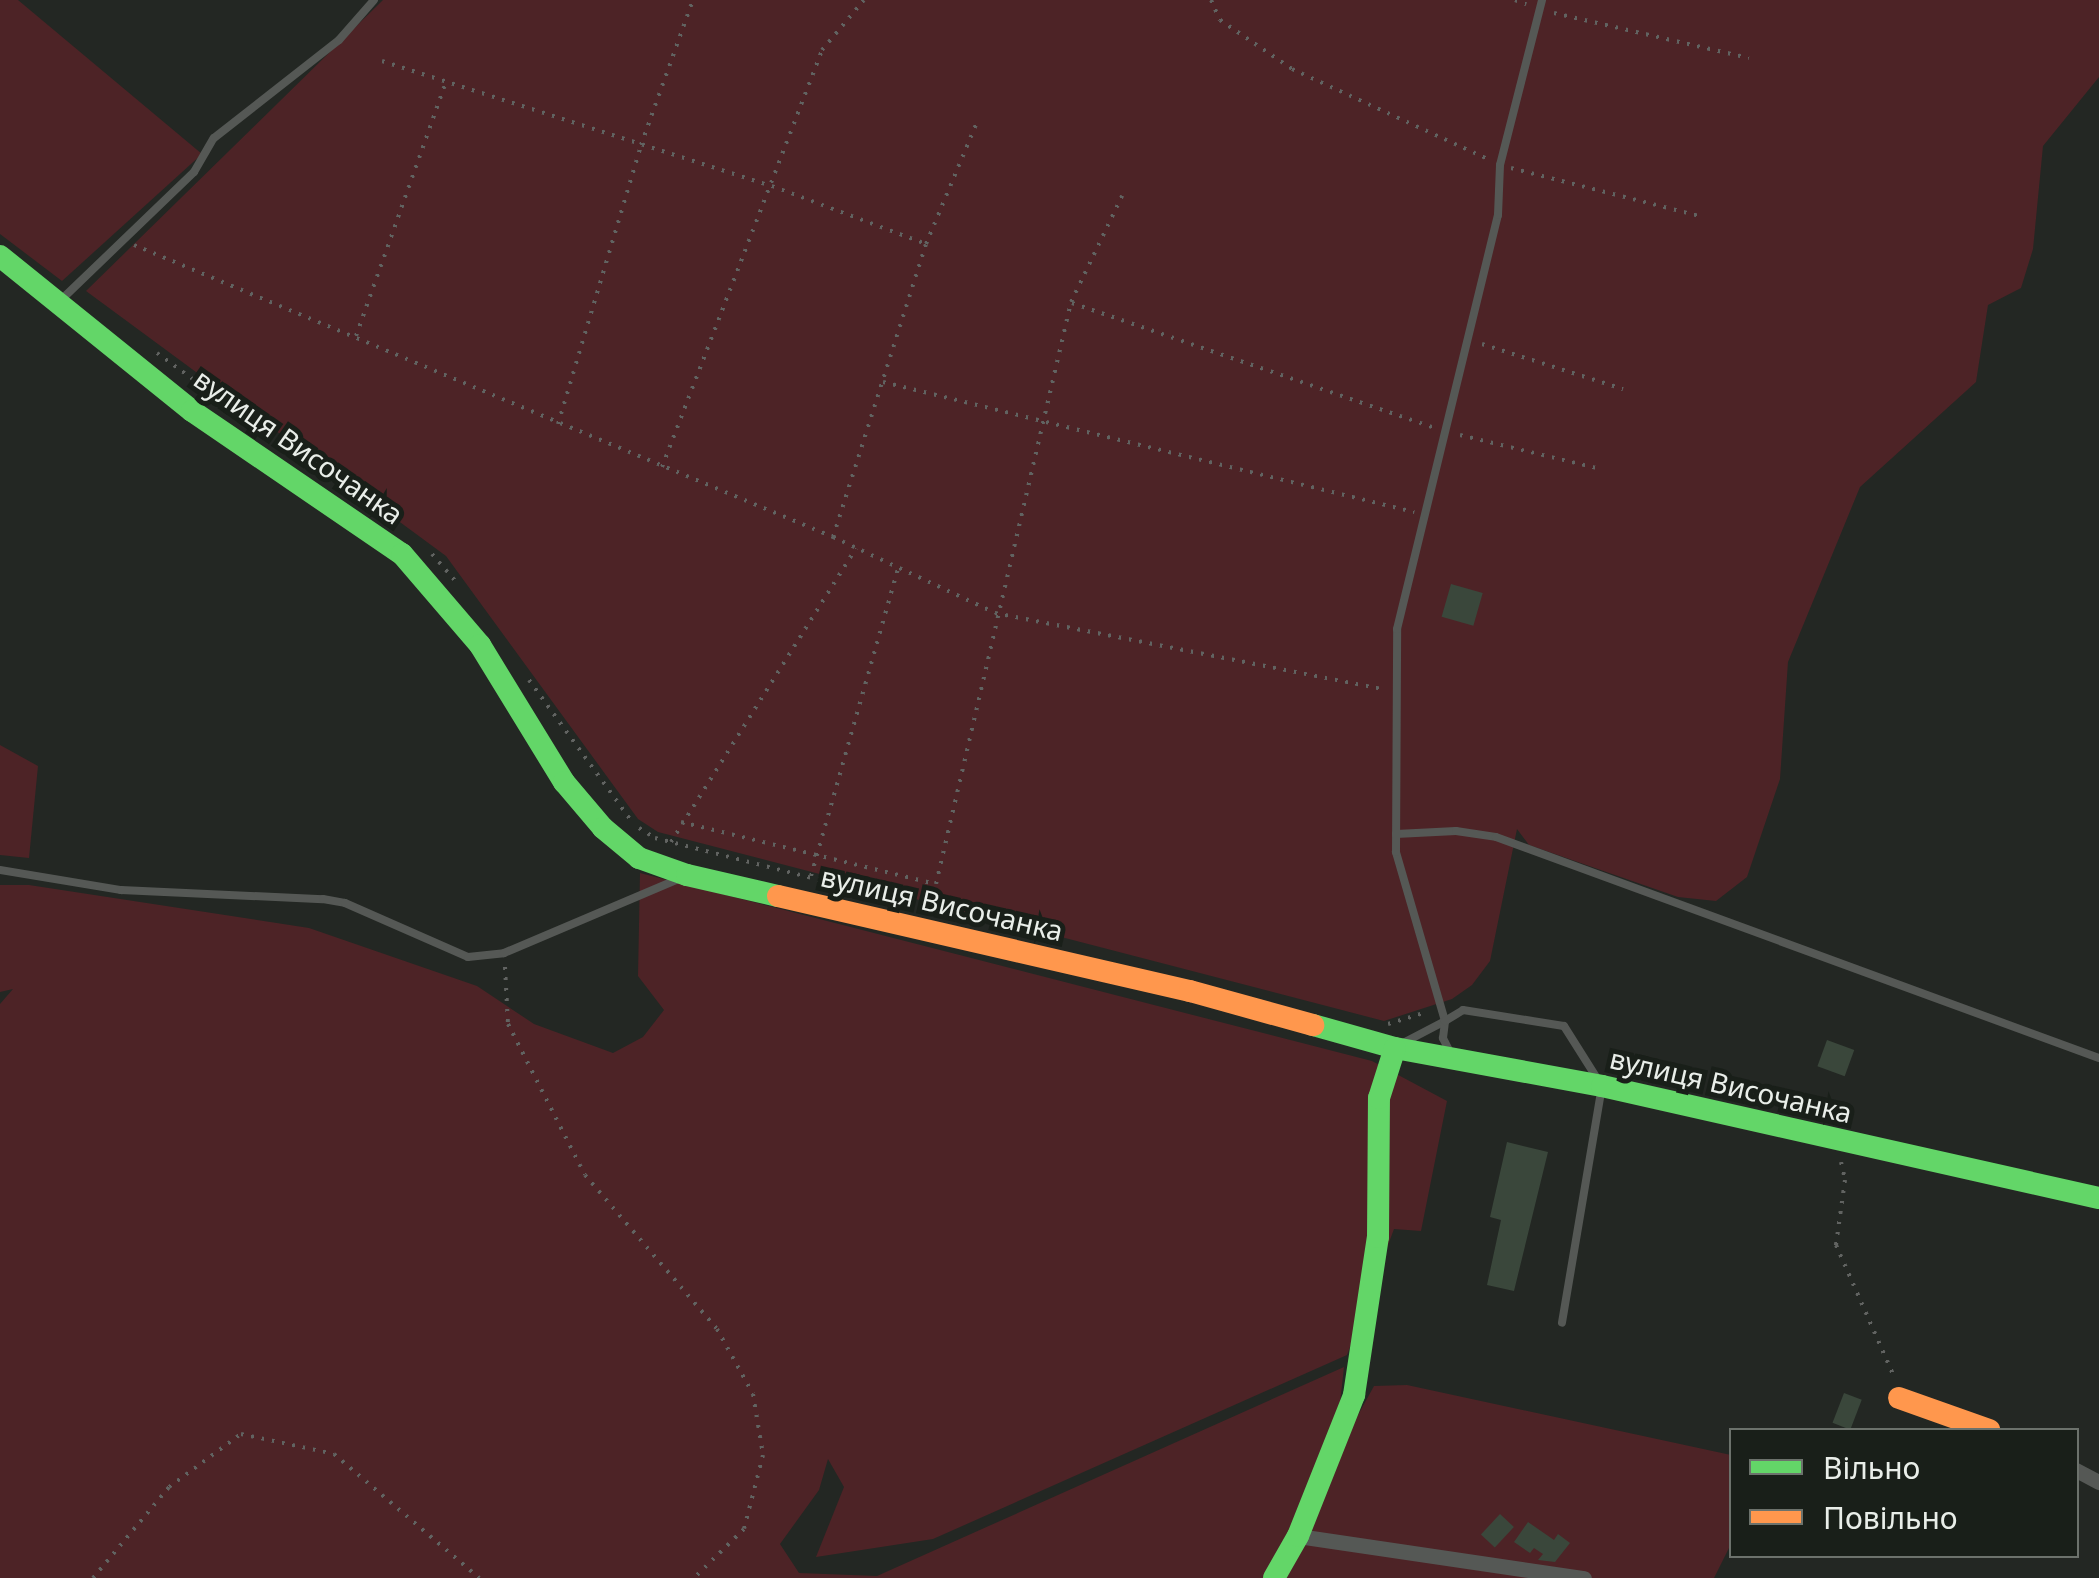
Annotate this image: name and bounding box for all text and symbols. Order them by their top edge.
street label: вулиця Височанка [188,361,410,531]
street label: вулиця Височанка [818,859,1066,947]
street label: вулиця Височанка [1607,1041,1855,1129]
legend [1729,1428,2079,1558]
text: Вільно [1823,1447,1920,1488]
text: Повільно [1823,1497,1958,1538]

